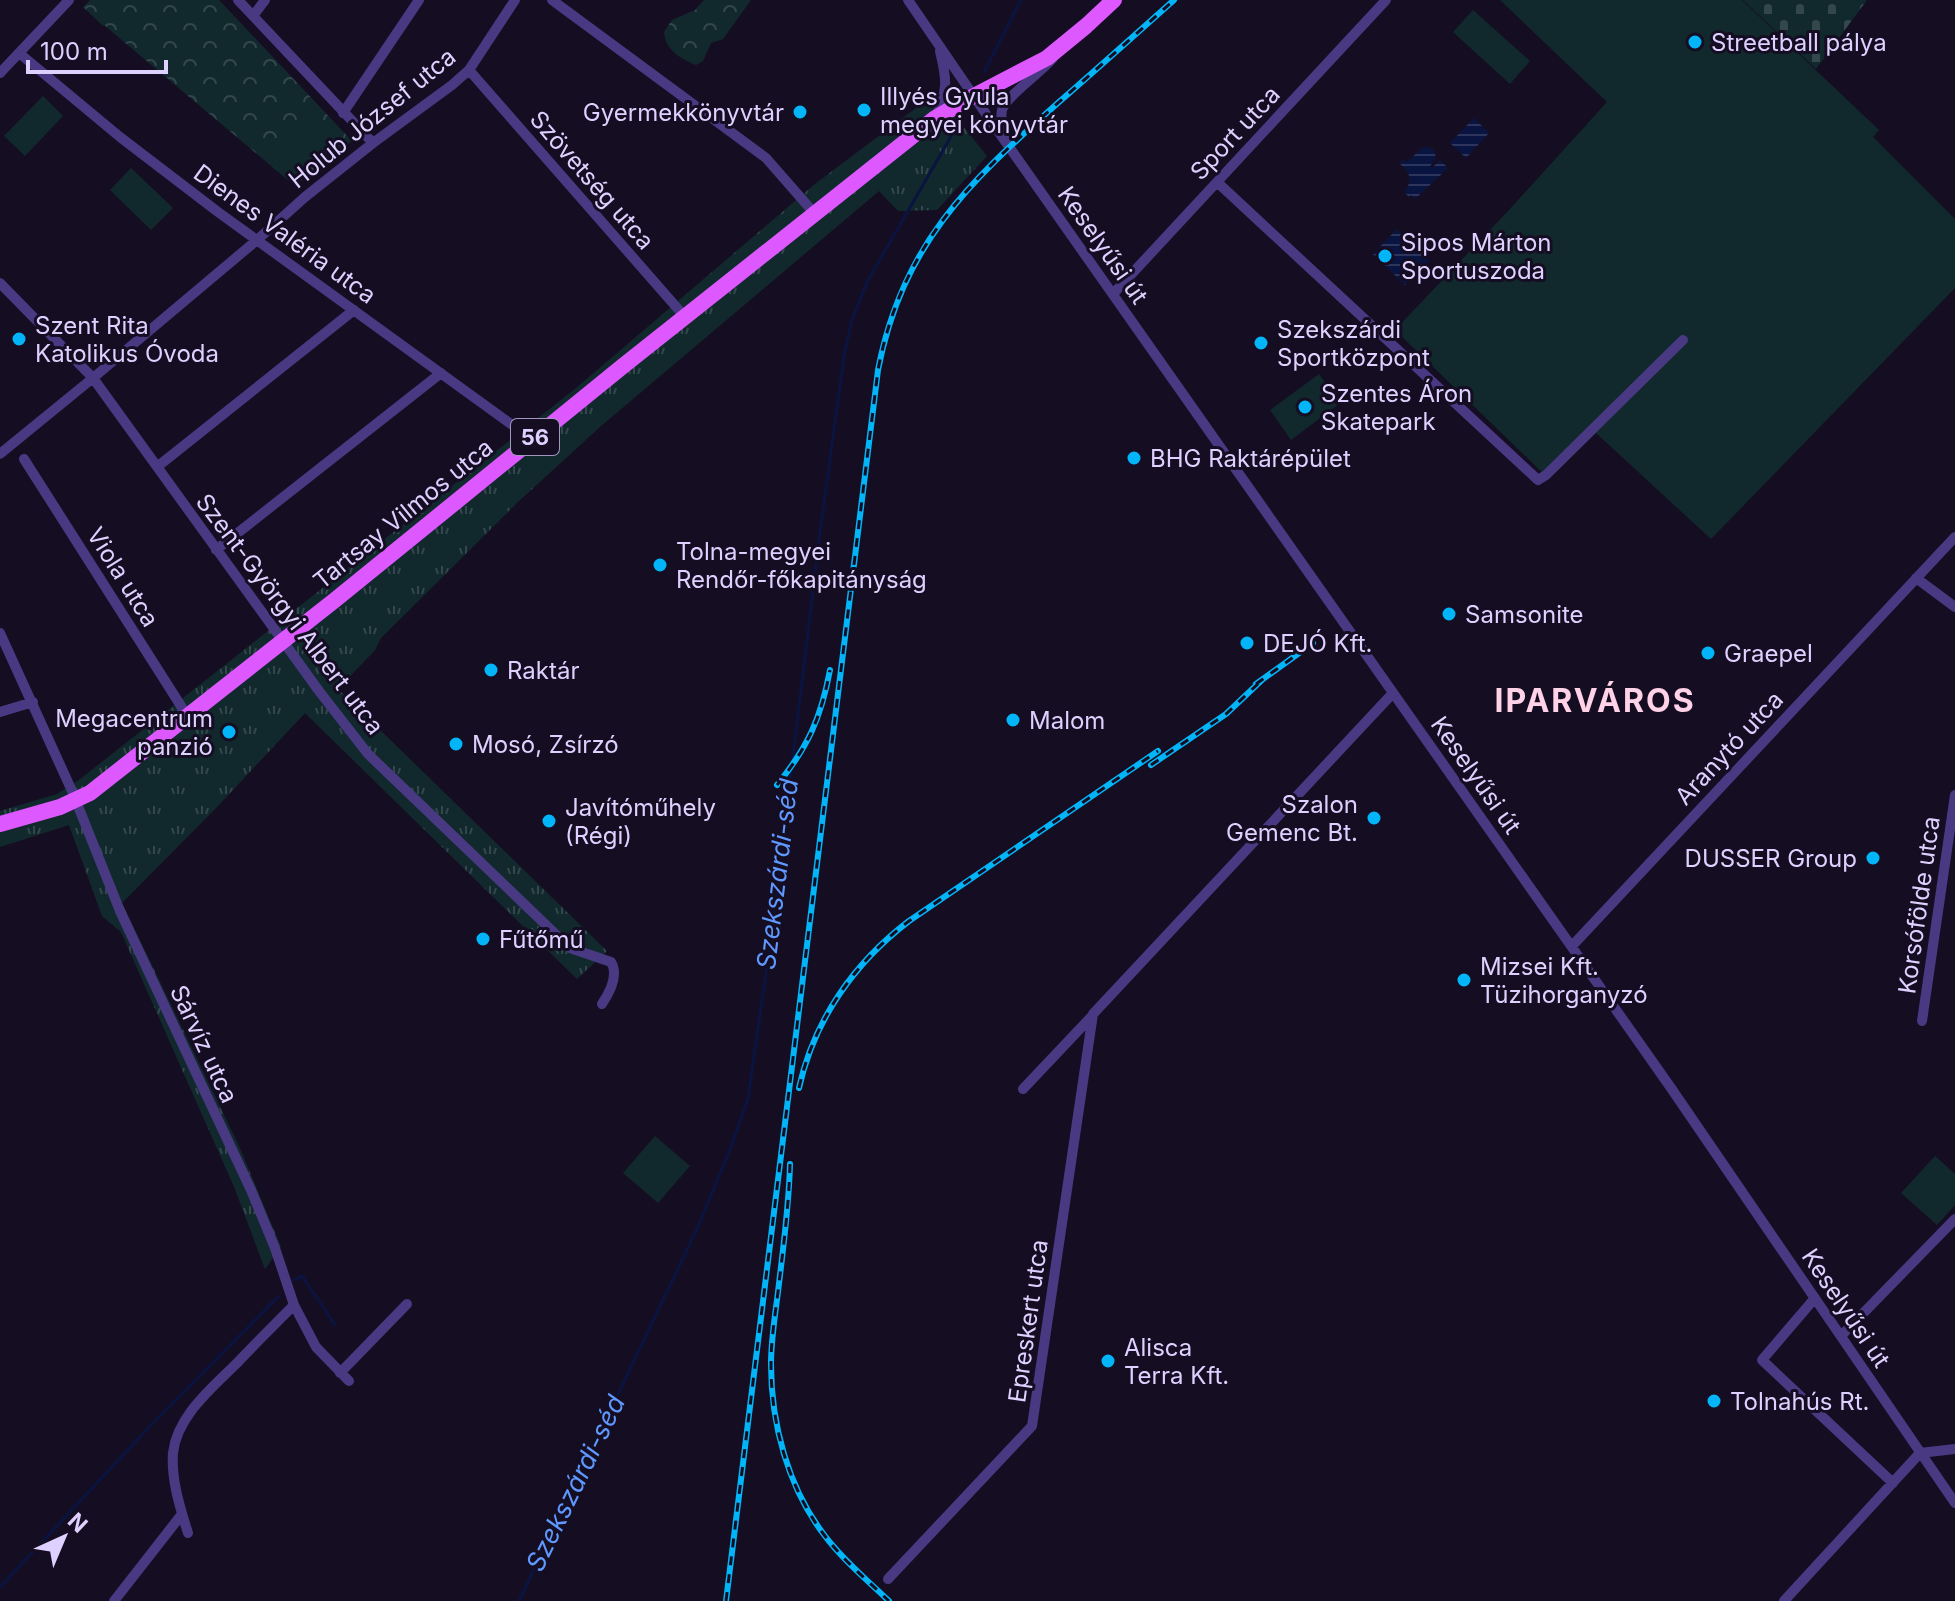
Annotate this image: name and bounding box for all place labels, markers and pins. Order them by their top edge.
place label: Streetball pálya [1711,28,1887,57]
marker: Streetball pálya [1686,33,1704,51]
place label: Illyés Gyula megyei könyvtár [880,82,1068,139]
place label: Gyermekkönyvtár [583,98,784,127]
marker: Illyés Gyula megyei könyvtár [855,101,873,119]
marker: Gyermekkönyvtár [791,103,809,121]
place label: Sipos Márton Sportuszoda [1401,228,1551,285]
marker: Sipos Márton Sportuszoda [1376,247,1394,265]
place label: Szent Rita Katolikus Óvoda [35,311,219,368]
place label: Szekszárdi Sportközpont [1277,315,1430,372]
marker: Szent Rita Katolikus Óvoda [10,330,28,348]
marker: Szekszárdi Sportközpont [1252,334,1270,352]
place label: Szentes Áron Skatepark [1321,378,1472,436]
marker: Szentes Áron Skatepark [1296,398,1314,416]
place label: BHG Raktárépület [1150,444,1351,473]
marker: BHG Raktárépület [1125,449,1143,467]
place label: Tolna-megyei Rendőr-főkapitányság [676,537,927,594]
marker: Tolna-megyei Rendőr-főkapitányság [651,556,669,574]
place label: Samsonite [1465,600,1584,629]
marker: Samsonite [1440,605,1458,623]
place label: DEJÓ Kft. [1263,629,1373,658]
marker: DEJÓ Kft. [1238,634,1256,652]
place label: Graepel [1724,639,1813,668]
marker: Graepel [1699,644,1717,662]
place label: Raktár [507,656,579,685]
marker: Raktár [482,661,500,679]
place label: Megacentrum panzió [55,704,213,761]
place label: Malom [1029,706,1105,735]
marker: Malom [1004,711,1022,729]
marker: Megacentrum panzió [220,723,238,741]
place label: Mosó, Zsírzó [472,730,619,759]
marker: Mosó, Zsírzó [447,735,465,753]
place label: Szalon Gemenc Bt. [1226,790,1358,847]
place label: Javítóműhely (Régi) [565,793,716,850]
marker: Szalon Gemenc Bt. [1365,809,1383,827]
marker: Javítóműhely (Régi) [540,812,558,830]
place label: DUSSER Group [1685,844,1857,873]
marker: DUSSER Group [1864,849,1882,867]
place label: Fűtőmű [499,925,584,954]
marker: Fűtőmű [474,930,492,948]
place label: Mizsei Kft. Tüzihorganyzó [1480,952,1648,1009]
marker: Mizsei Kft. Tüzihorganyzó [1455,971,1473,989]
place label: Alisca Terra Kft. [1124,1333,1229,1390]
marker: Alisca Terra Kft. [1099,1352,1117,1370]
place label: Tolnahús Rt. [1730,1387,1870,1416]
marker: Tolnahús Rt. [1705,1392,1723,1410]

